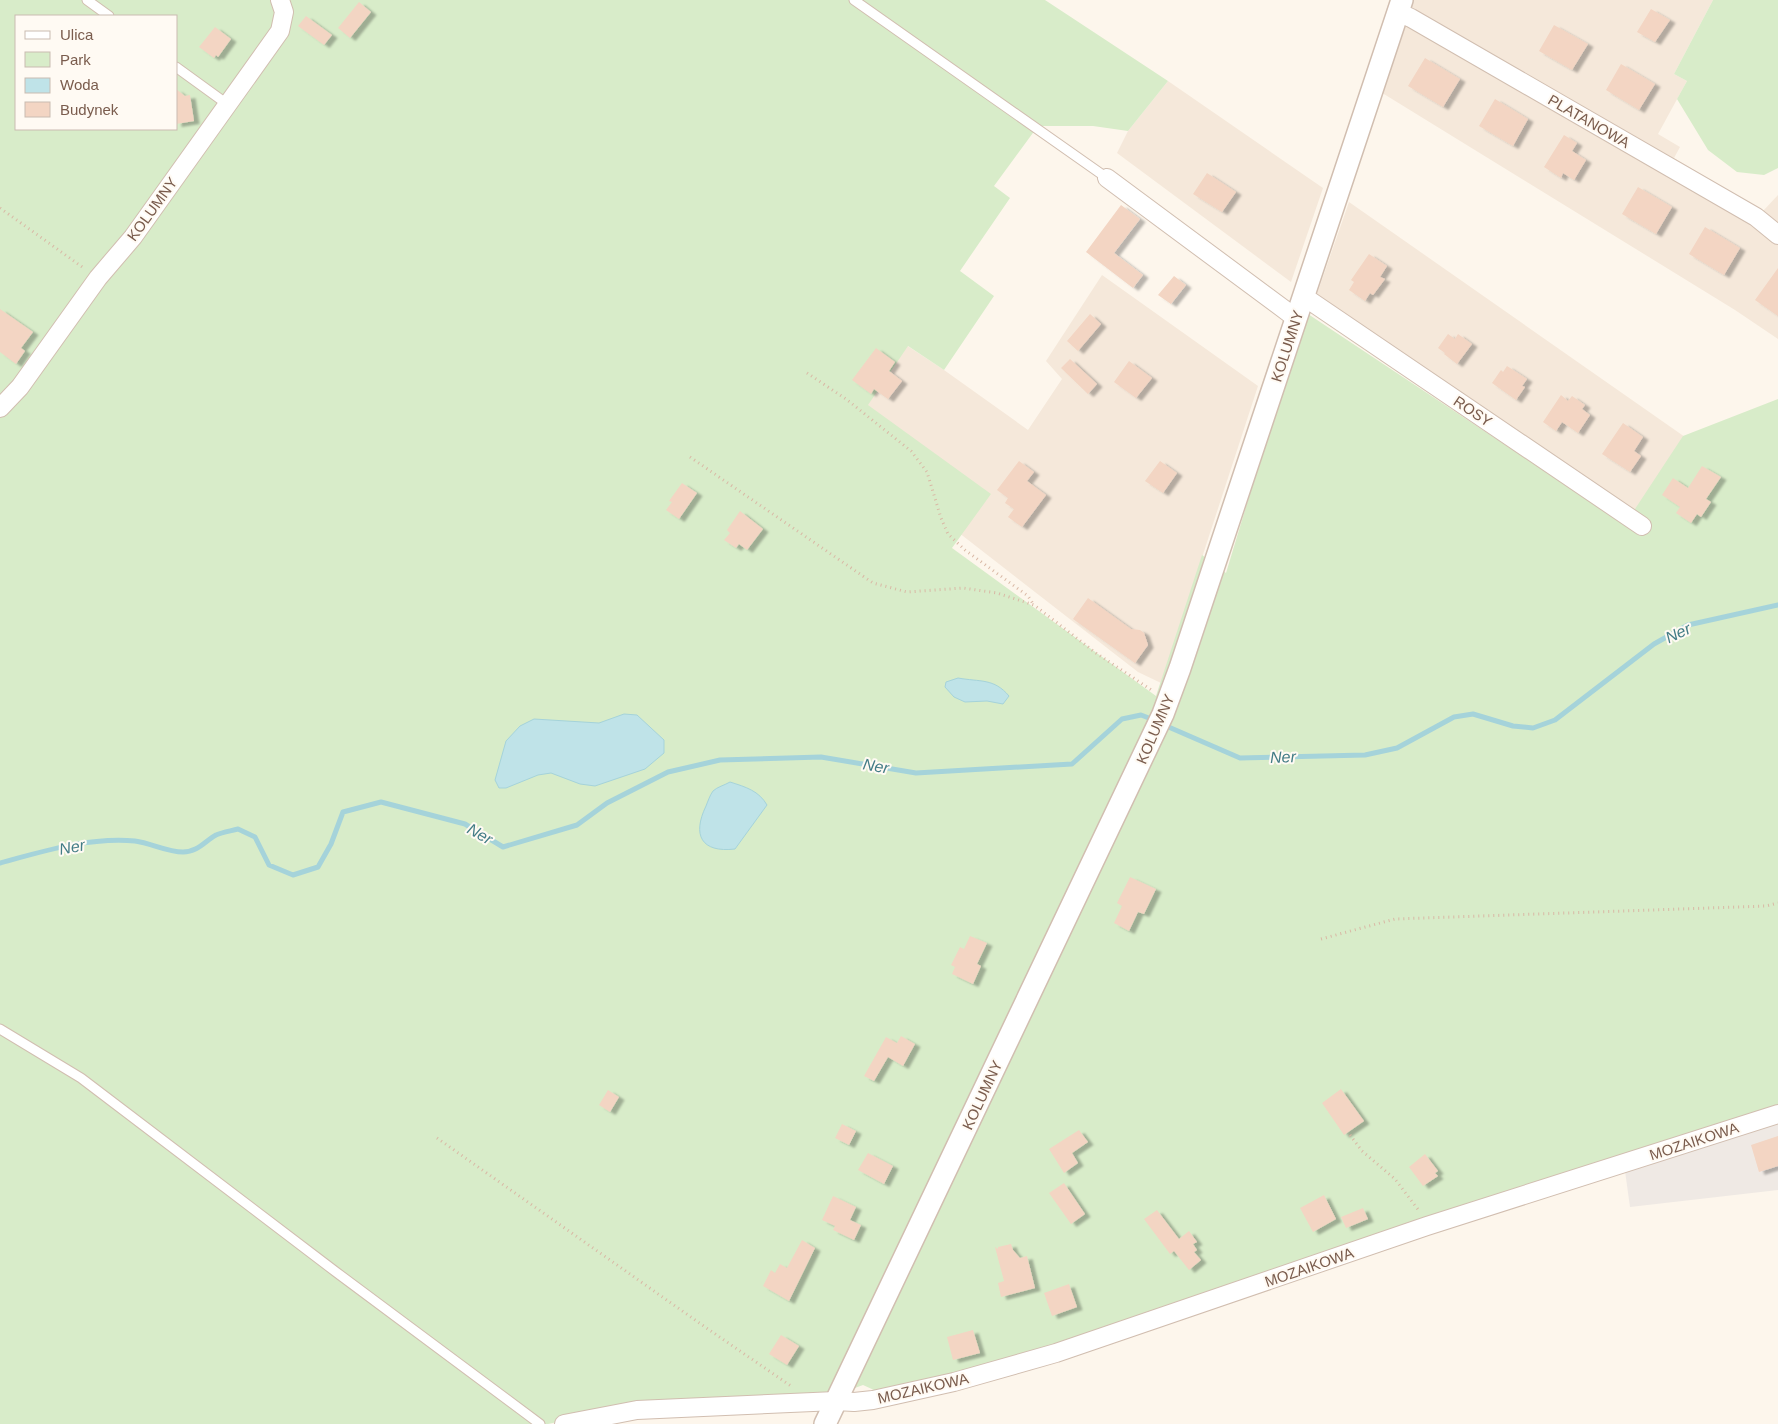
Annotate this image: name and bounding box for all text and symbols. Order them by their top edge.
legend [15,15,178,130]
text: Ulica [60,26,94,43]
text: Park [60,51,91,68]
text: Woda [60,76,100,93]
street label: PLATANOWA [1545,91,1633,151]
text: Budynek [60,101,119,118]
street label: KOLUMNY [123,174,181,244]
street label: KOLUMNY [1267,308,1307,384]
street label: ROSY [1451,392,1495,430]
water label: Ner [1663,620,1694,646]
street label: KOLUMNY [1133,692,1177,766]
water label: Ner [1270,748,1297,766]
water label: Ner [862,755,891,777]
water label: Ner [465,820,496,848]
water label: Ner [58,836,87,858]
street label: KOLUMNY [959,1058,1005,1132]
street label: MOZAIKOWA [1647,1119,1741,1163]
street label: MOZAIKOWA [1262,1244,1356,1290]
street label: MOZAIKOWA [876,1369,970,1407]

